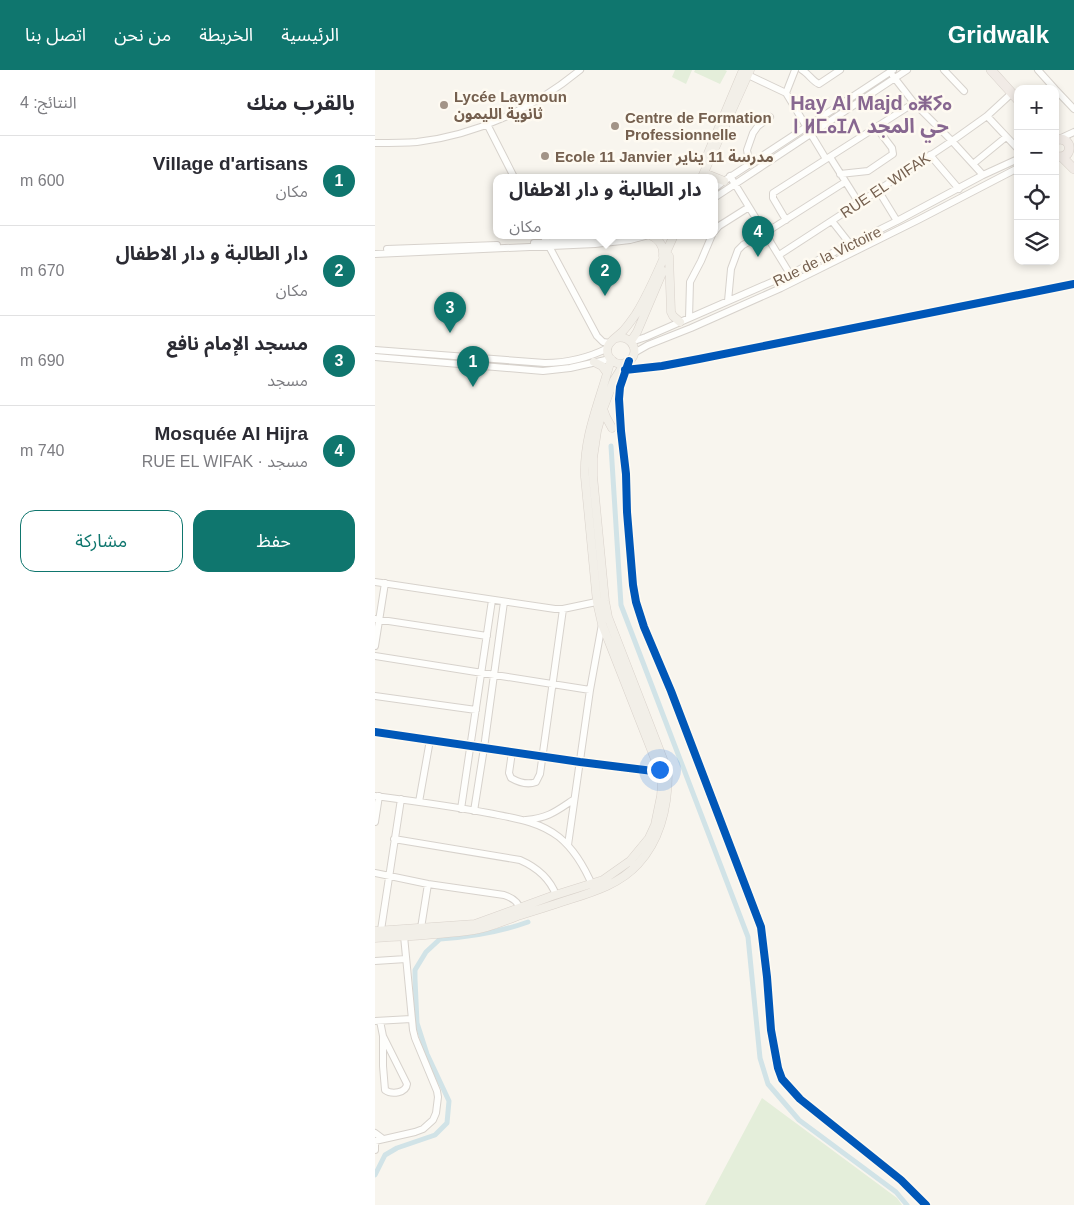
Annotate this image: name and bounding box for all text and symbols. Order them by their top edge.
text: Gridwalk [948,21,1049,48]
text: اتصل بنا [25,25,86,45]
text: من نحن [114,25,171,45]
text: الخريطة [199,25,253,45]
text: الرئيسية [281,25,339,45]
map controls [1014,85,1059,265]
button: + [1014,85,1059,130]
place label: Lycée Laymoun ثانوية الليمون [454,88,567,123]
text: بالقرب منك [247,91,355,114]
district label: Hay Al Majd ⴰⵥⵢⴰ ⵏ ⵍⵎⴰⵊⴷ حي المجد [790,92,952,143]
text: النتائج: 4 [20,94,77,111]
marker: Lycée Laymoun ثانوية الليمون [438,99,450,111]
place label: Centre de Formation Professionnelle [625,109,772,143]
marker: Centre de Formation Professionnelle [609,120,621,132]
button: − [1014,130,1059,175]
place label: Ecole 11 Janvier مدرسة 11 يناير [555,148,774,166]
street label: RUE EL WIFAK [837,149,933,221]
marker: Ecole 11 Janvier مدرسة 11 يناير [539,150,551,162]
text: Village d'artisans [153,153,308,174]
text: 600 m [20,172,64,189]
text: 1 [335,172,343,189]
popup [493,174,718,239]
button: locate [1014,175,1059,220]
text: دار الطالبة و دار الاطفال [509,179,702,200]
text: مكان [276,183,308,200]
pin: 4 [742,216,774,257]
text: مكان [509,218,541,235]
button: layers [1014,220,1059,265]
street label: Rue de la Victoire [770,222,884,290]
text: دار الطالبة و دار الاطفال [116,243,308,264]
pin: 2 [589,255,621,296]
text: 670 m [20,262,64,279]
text: 2 [335,262,343,279]
text: مكان [276,282,308,299]
pin: 3 [434,292,466,333]
text: مسجد الإمام نافع [167,333,308,354]
pin: 1 [457,346,489,387]
text: 690 m [20,352,64,369]
text: 3 [335,352,343,369]
text: مسجد [267,372,308,389]
text: Mosquée Al Hijra [155,423,308,444]
text: 740 m [20,442,64,459]
text: 4 [335,442,343,459]
text: مسجد · RUE EL WIFAK [142,453,308,470]
button: مشاركة [20,510,183,572]
button: حفظ [193,510,355,572]
your location [647,757,673,783]

